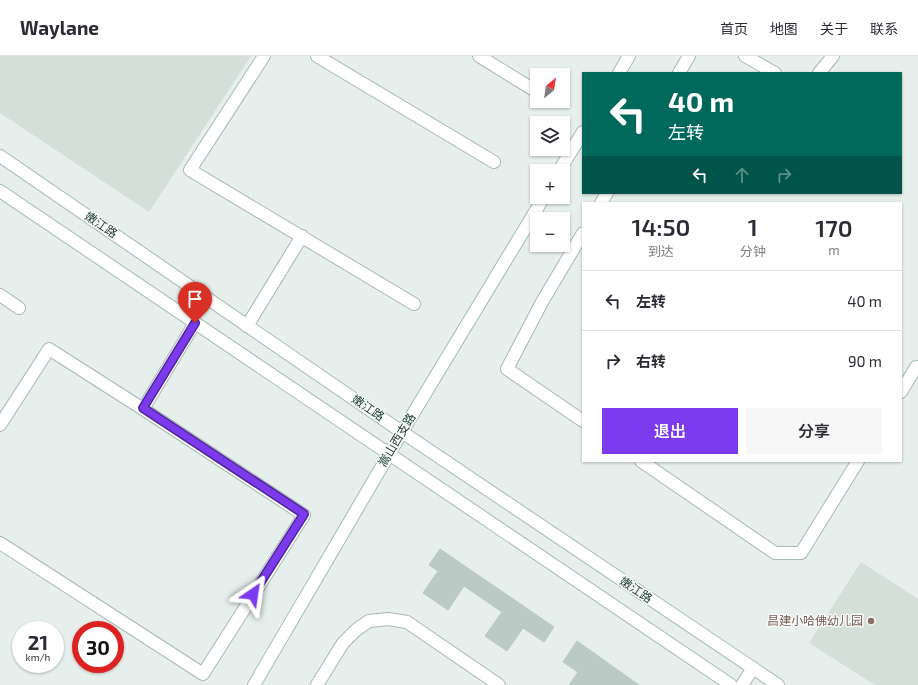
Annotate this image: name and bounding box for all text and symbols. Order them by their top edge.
text: Waylane [20,16,99,39]
text: 首页 [720,20,748,37]
text: 地图 [770,20,798,37]
text: 关于 [820,20,848,37]
text: 联系 [870,20,898,37]
north arrow [530,68,570,108]
map controls [530,68,570,252]
text: 40 m [668,84,734,118]
icon: left [602,88,654,140]
button: layers [530,116,570,156]
text: 左转 [668,121,704,143]
button: + [530,164,570,204]
icon: left [689,164,711,186]
icon: ahead [731,164,753,186]
icon: right [773,164,795,186]
street label: 嫩江路 [83,208,120,240]
button: − [530,212,570,252]
text: 14:50 [631,212,690,241]
text: 1 [748,212,758,241]
text: 170 [815,213,853,242]
text: m [828,242,840,258]
text: 到达 [648,243,674,259]
text: 分钟 [740,243,766,259]
pin [178,282,212,323]
icon: arrive [184,288,206,310]
icon: left [602,290,624,312]
text: 左转 [636,292,666,310]
text: 40 m [847,292,882,310]
icon: right [602,350,624,372]
text: 右转 [636,352,666,370]
text: 90 m [848,352,882,370]
street label: 嫩江路 [350,391,387,423]
button: 退出 [602,408,738,454]
button: 分享 [746,408,882,454]
street label: 嵩山西支路 [375,410,418,469]
position arrow [232,573,274,615]
street label: 嫩江路 [618,573,655,605]
place label: 昌建小哈佛幼儿园 [767,613,863,627]
marker: 昌建小哈佛幼儿园 [866,616,876,626]
speed limit sign: 30 [72,621,124,673]
text: 21 [28,630,48,654]
text: km/h [26,651,50,663]

